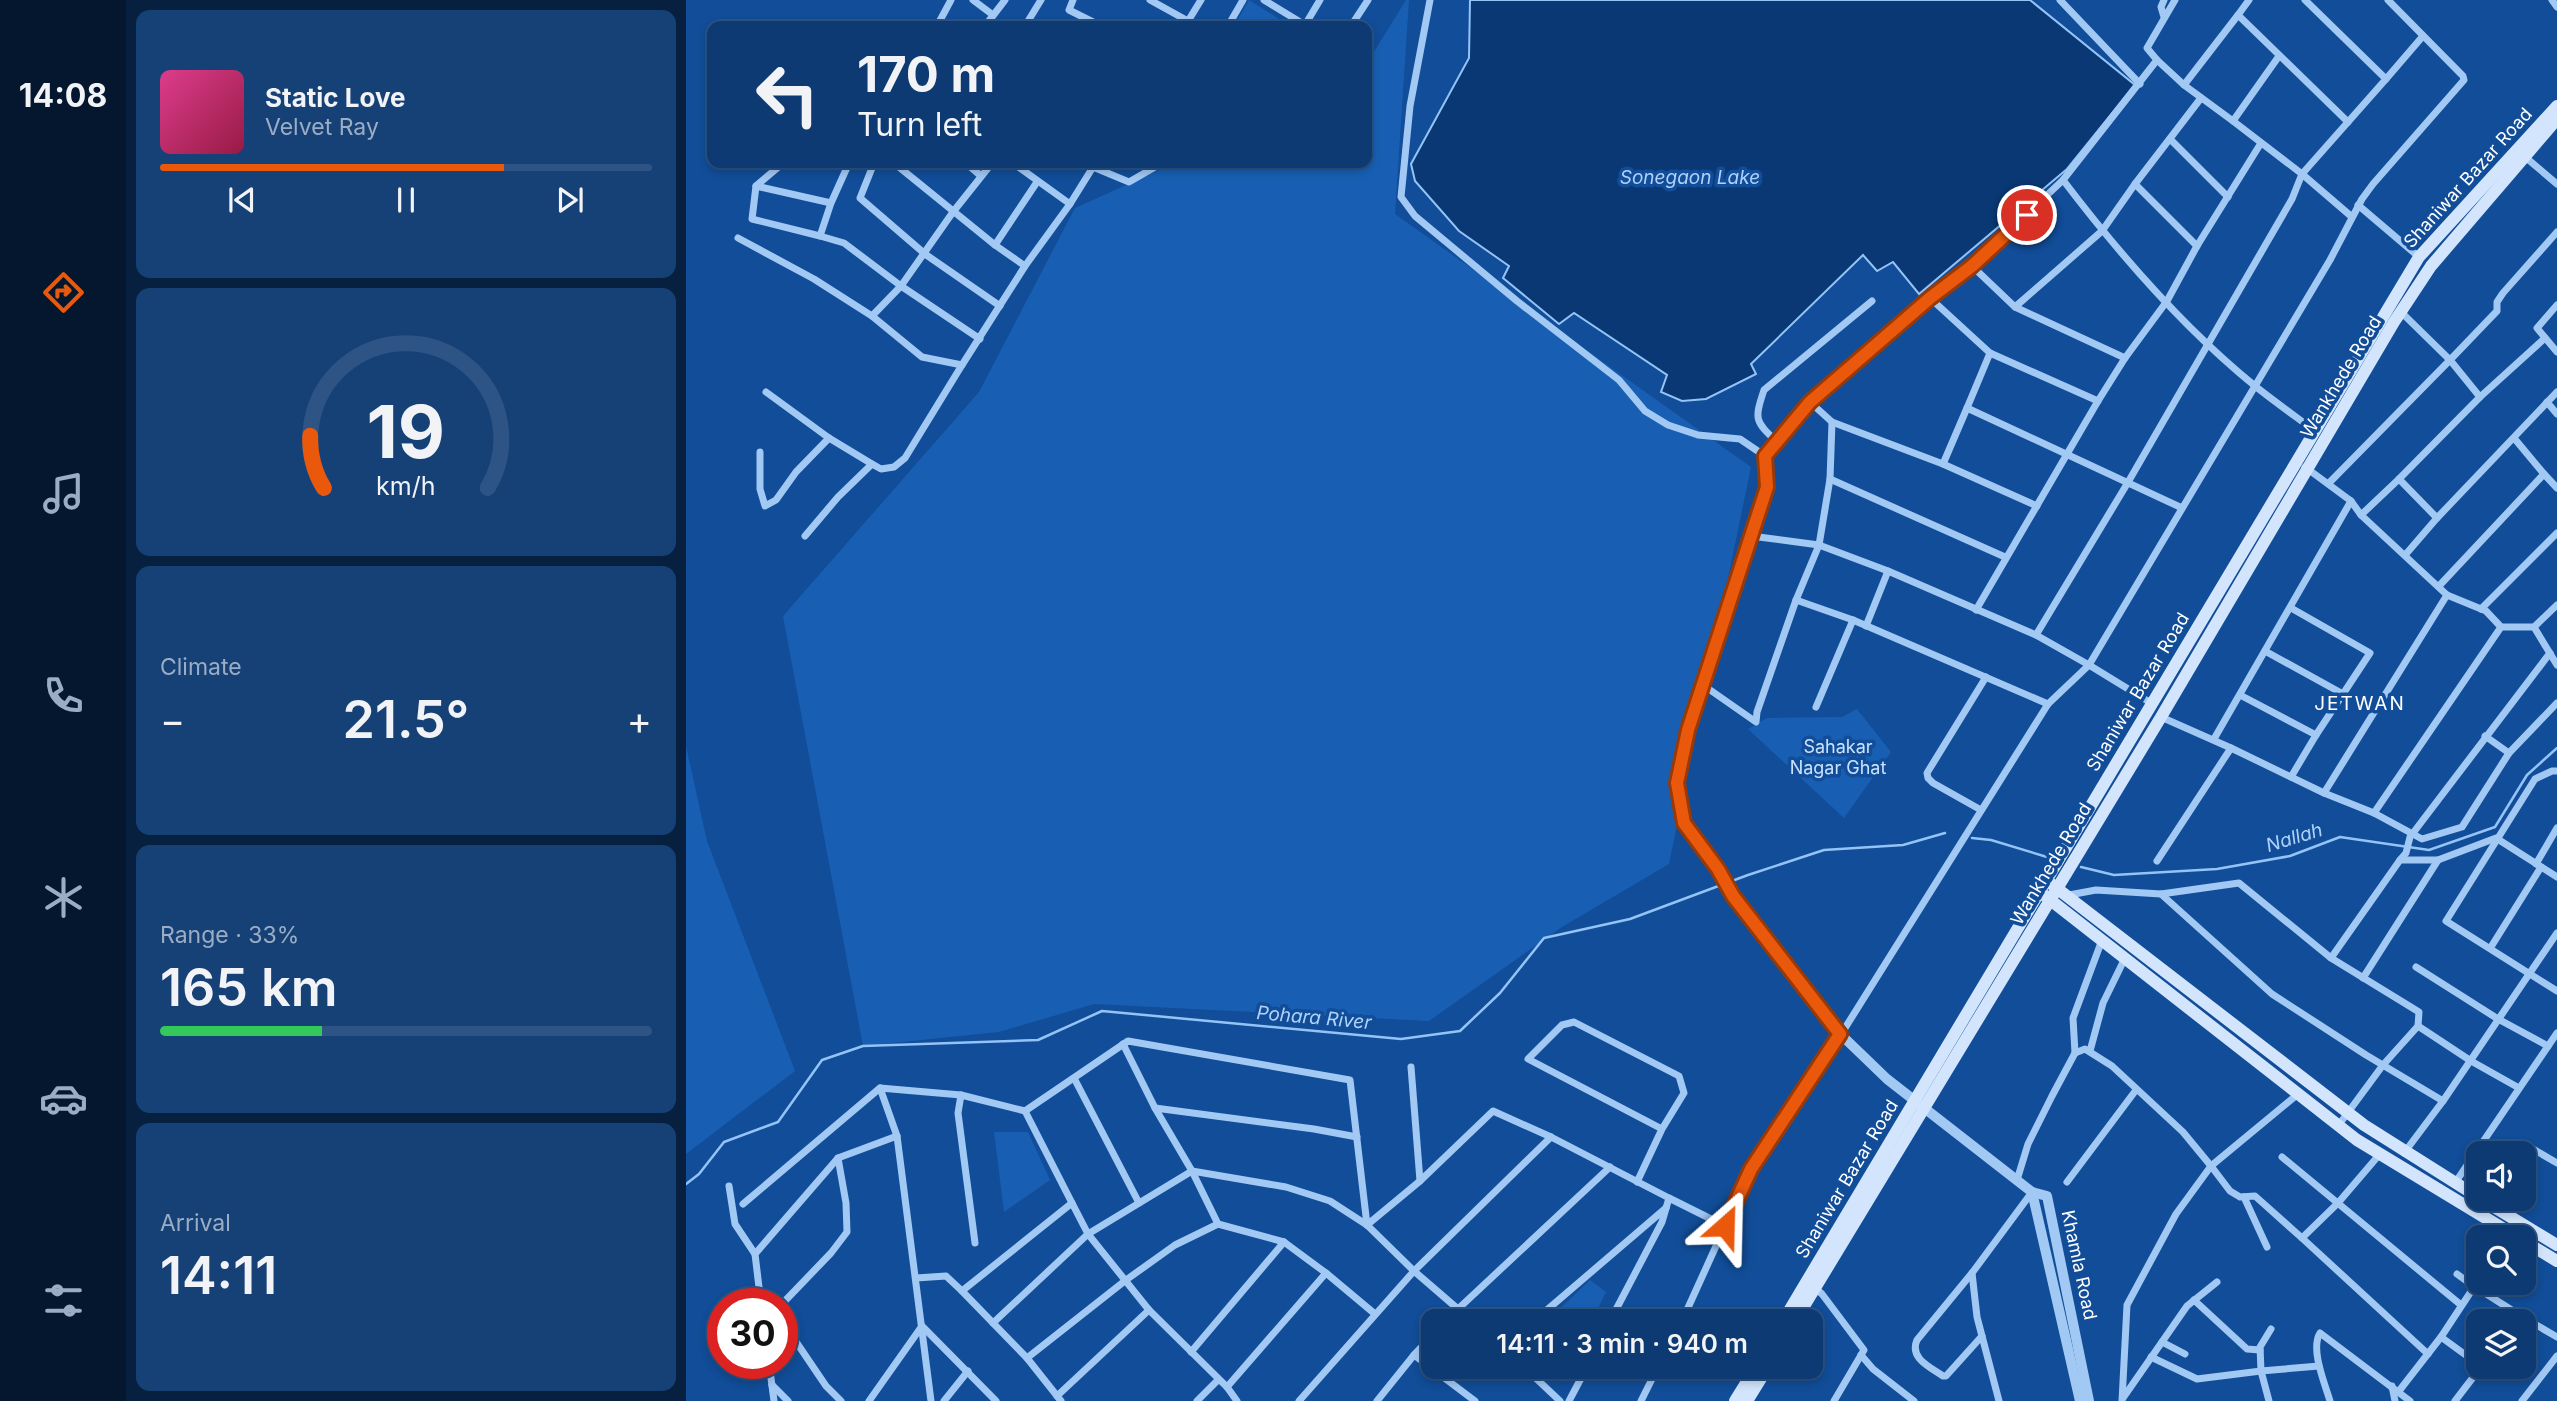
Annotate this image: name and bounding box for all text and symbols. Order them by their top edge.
text: 170 m [857,45,995,104]
icon: left [742,49,833,140]
text: 14:08 [19,76,107,115]
text: Static Love [265,82,406,113]
street label: Shaniwar Bazar Road [2399,103,2536,252]
text: Turn left [857,105,982,144]
text: Velvet Ray [265,113,379,141]
water label: Sonegaon Lake [1620,166,1760,189]
icon: previous [223,181,261,219]
icon: pause [387,181,425,219]
icon: next [551,181,589,219]
pin [1997,185,2057,245]
icon: arrive [2008,196,2046,234]
icon: directions [39,268,88,317]
street label: Wankhede Road [2296,312,2385,442]
text: 19 [367,388,445,477]
icon: music [39,469,88,518]
text: km/h [376,471,436,501]
street label: Shaniwar Bazar Road [2082,609,2193,775]
text: Climate [160,653,242,681]
icon: phone [39,671,88,720]
text: 21.5° [343,688,469,751]
district label: JETWAN [2314,692,2406,715]
text: − [160,697,185,743]
text: + [627,697,652,743]
park label: Sahakar Nagar Ghat [1790,736,1886,778]
street label: Wankhede Road [2006,799,2095,929]
water label: Nallah [2263,818,2325,857]
icon: climate [39,873,88,922]
text: Range · 33% [160,921,299,949]
text: 165 km [160,956,337,1019]
water label: Pohara River [1255,1001,1373,1034]
icon: car [39,1074,88,1123]
street label: Shaniwar Bazar Road [1791,1096,1902,1262]
map controls [2466,1141,2536,1379]
button: sound [2466,1141,2536,1211]
position arrow [1688,1189,1762,1263]
street label: Khamla Road [2058,1208,2101,1322]
text: Arrival [160,1209,231,1237]
button: search [2466,1225,2536,1295]
text: 14:11 [160,1244,277,1307]
icon: filters [39,1276,88,1325]
speed limit sign: 30 [707,1288,798,1379]
button: layers [2466,1309,2536,1379]
text: 14:11 · 3 min · 940 m [1496,1328,1748,1359]

